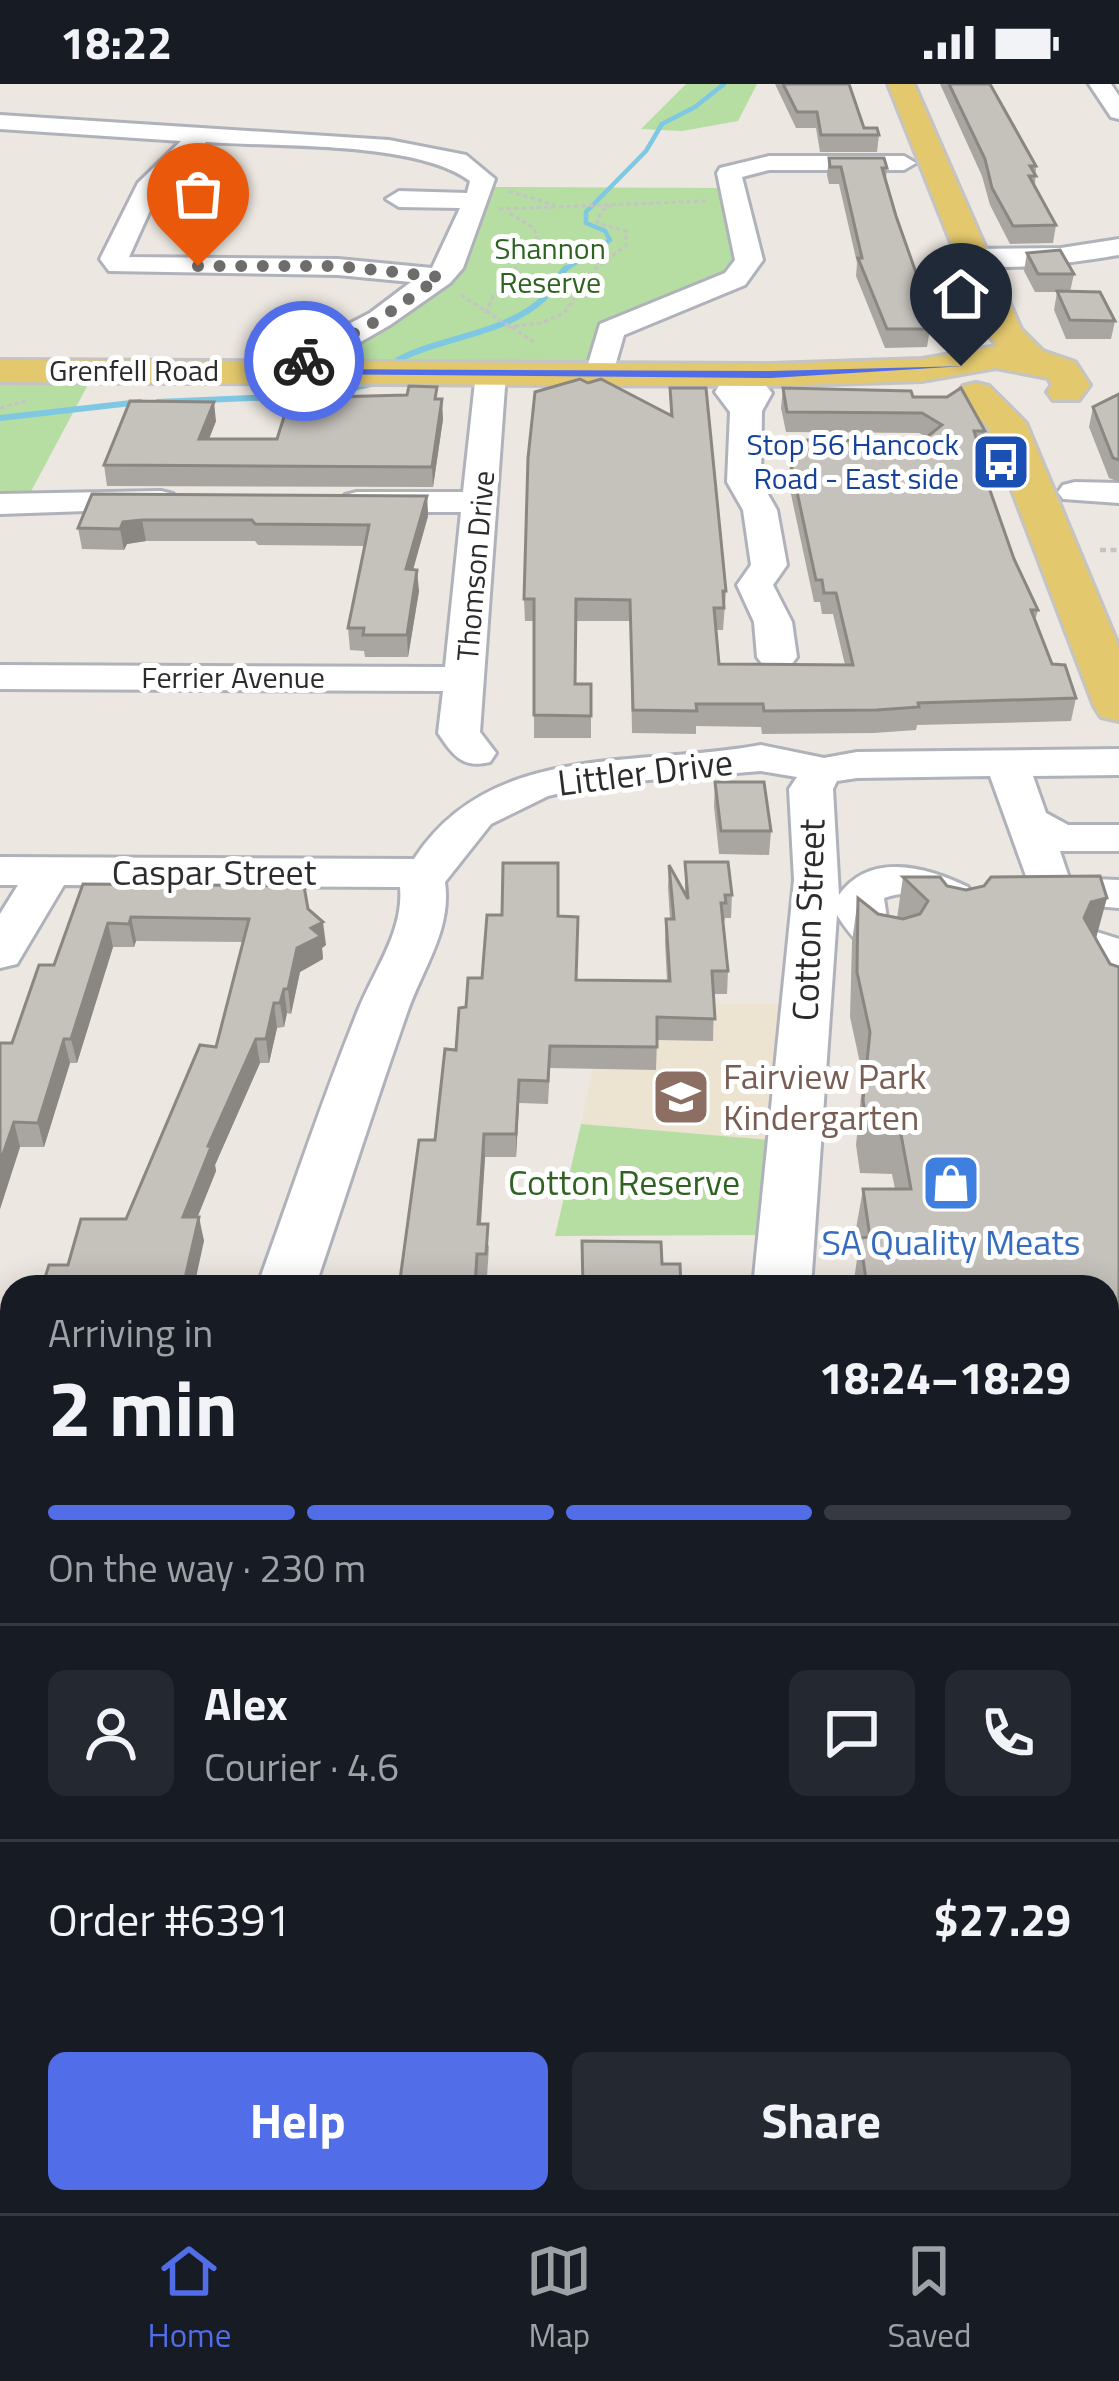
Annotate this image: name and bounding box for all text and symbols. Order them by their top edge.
text: 18:22 [60,8,172,76]
pin [147,143,249,266]
icon: bag [165,161,231,227]
park label: Shannon Reserve [494,225,606,305]
pin [910,243,1012,366]
icon: home [928,261,994,327]
courier [244,301,364,421]
icon: bike [271,328,337,394]
street label: Grenfell Road [49,347,219,393]
place label: Stop 56 Hancock Road - East side [746,421,959,501]
bus stop icon: Stop 56 Hancock Road - East side [970,431,1032,493]
street label: Thomson Drive [444,469,506,663]
street label: Ferrier Avenue [141,654,325,700]
street label: Littler Drive [554,733,736,810]
street label: Cotton Street [776,818,839,1022]
street label: Caspar Street [112,844,317,899]
place label: Fairview Park Kindergarten [723,1048,927,1144]
school or university icon: Fairview Park Kindergarten [650,1066,712,1128]
shop icon: SA Quality Meats [920,1152,982,1214]
park label: Cotton Reserve [508,1154,740,1209]
place label: SA Quality Meats [821,1214,1081,1269]
text: Arriving in [48,1303,213,1362]
text: 18:24–18:29 [819,1343,1071,1411]
text: 2 min [48,1348,238,1466]
text: On the way · 230 m [48,1538,366,1597]
text: Alex [204,1669,288,1737]
button: person [48,1670,174,1796]
button: chat [789,1670,915,1796]
button: phone [945,1670,1071,1796]
text: Courier · 4.6 [204,1737,399,1796]
text: Order #6391 [48,1885,291,1953]
text: $27.29 [933,1885,1071,1953]
button: Help [48,2052,548,2190]
button: Share [572,2052,1071,2190]
tab: Home [148,2238,231,2360]
tab: Map [526,2238,592,2360]
tab: Saved [887,2238,971,2360]

